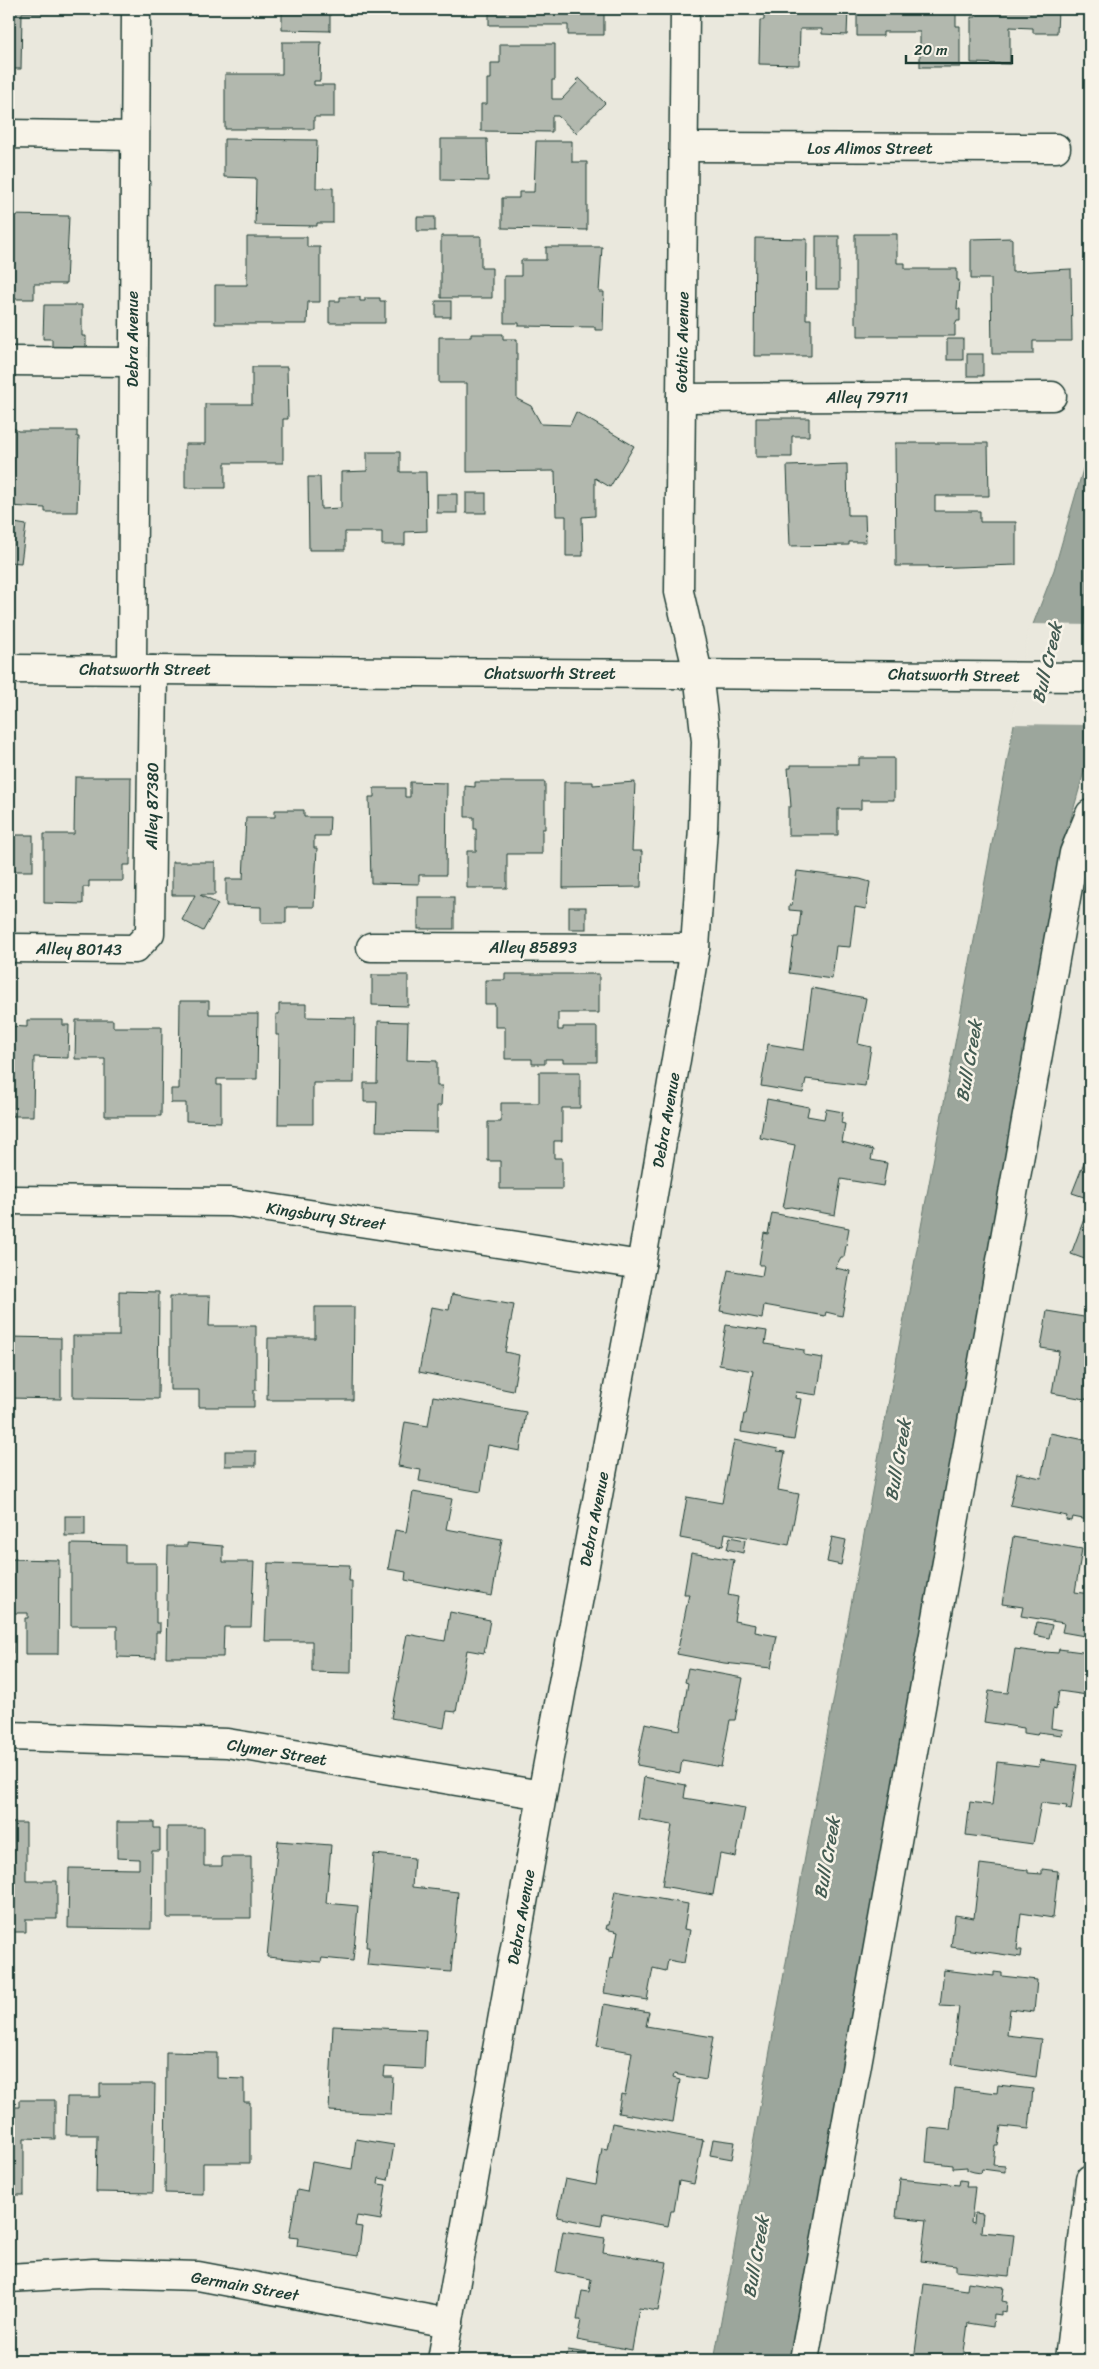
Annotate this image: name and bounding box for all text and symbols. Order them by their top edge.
scale bar [906,32,1013,64]
text: 20 m [914,37,948,63]
street label: Los Alimos Street [807,134,933,163]
street label: Debra Avenue [118,291,147,387]
street label: Gothic Avenue [667,291,697,393]
street label: Alley 79711 [825,383,908,412]
water label: Bull Creek [1022,617,1072,707]
street label: Chatsworth Street [79,655,211,684]
street label: Chatsworth Street [484,659,616,688]
street label: Chatsworth Street [888,659,1020,691]
street label: Alley 87380 [137,762,167,851]
street label: Alley 85893 [488,933,577,962]
street label: Alley 80143 [35,934,122,964]
water label: Bull Creek [946,1015,992,1104]
street label: Debra Avenue [643,1070,689,1170]
street label: Kingsbury Street [264,1193,388,1239]
water label: Bull Creek [875,1414,921,1503]
street label: Debra Avenue [571,1469,617,1569]
street label: Clymer Street [225,1730,329,1774]
water label: Bull Creek [804,1812,850,1901]
street label: Debra Avenue [498,1867,544,1967]
water label: Bull Creek [733,2211,779,2300]
street label: Germain Street [189,2262,302,2310]

